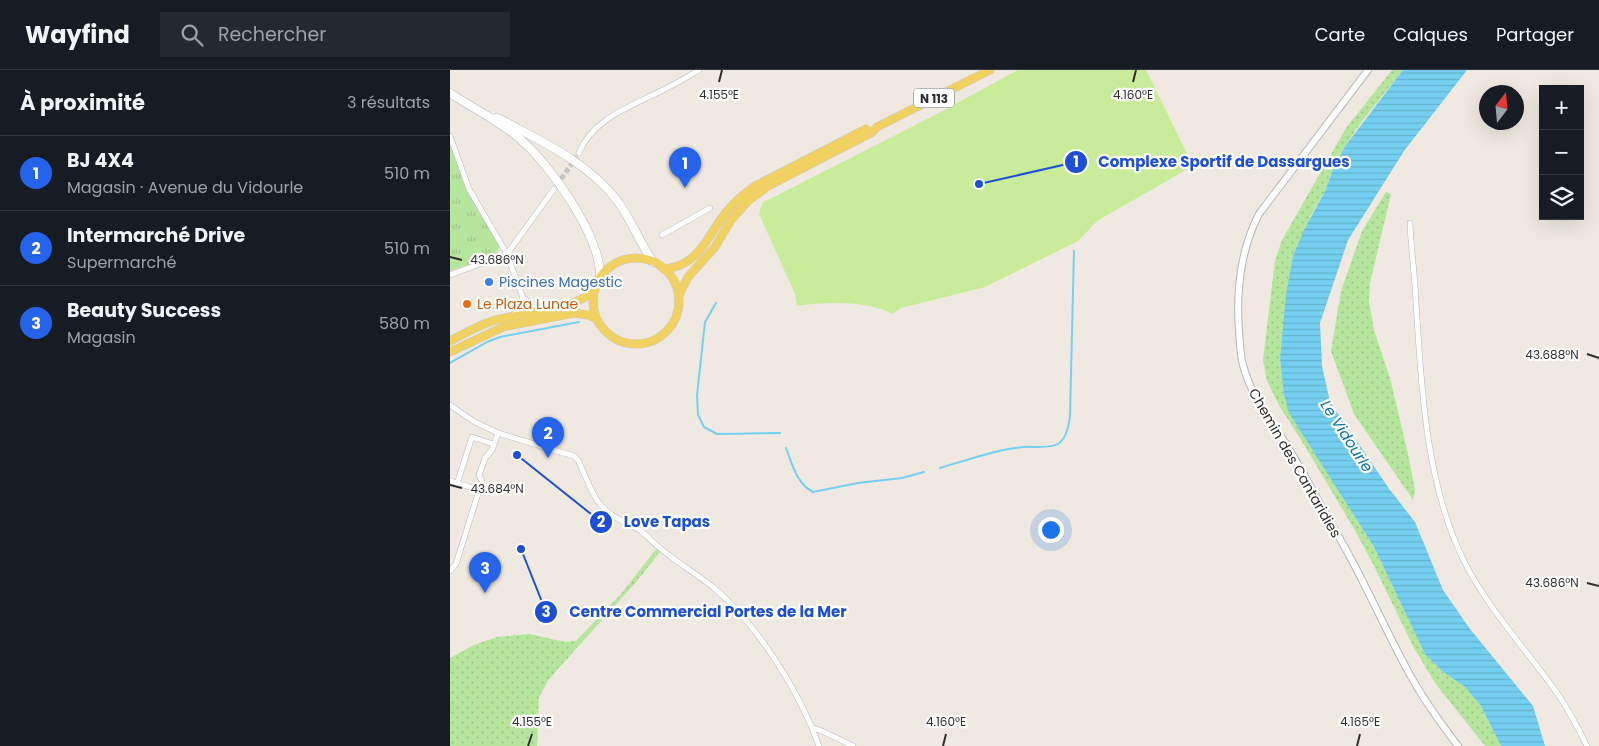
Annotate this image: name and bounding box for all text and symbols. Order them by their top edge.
search box [160,12,510,57]
text: Wayfind [25,18,130,51]
icon: search [178,21,206,49]
text: Rechercher [218,21,326,48]
text: Carte [1315,22,1365,47]
text: Calques [1393,22,1468,47]
text: Partager [1496,22,1574,47]
north arrow [1479,85,1524,130]
map controls [1539,85,1584,220]
button: + [1539,85,1584,130]
text: 4.155°E [699,86,739,103]
text: 4.160°E [1113,86,1153,103]
text: À proximité [20,88,145,117]
road number: N 113 [914,88,954,108]
text: 3 résultats [347,91,430,114]
button: − [1539,130,1584,175]
text: BJ 4X4 [67,147,134,174]
pin: 1 [669,147,701,188]
callout: Complexe Sportif de Dassargues [1064,147,1360,177]
text: 1 [1073,151,1079,172]
text: Complexe Sportif de Dassargues [1098,151,1350,172]
text: 1 [33,162,39,185]
text: 510 m [384,162,430,185]
button: layers [1539,175,1584,220]
text: Magasin · Avenue du Vidourle [67,176,303,199]
text: Intermarché Drive [67,222,245,249]
text: 2 [31,237,41,260]
text: 510 m [384,237,430,260]
text: Supermarché [67,251,176,274]
text: 43.686°N [470,251,524,268]
place label: Piscines Magestic [499,272,623,292]
marker: Piscines Magestic [483,276,495,288]
place label: Le Plaza Lunae [477,294,578,314]
text: Beauty Success [67,297,221,324]
marker: Le Plaza Lunae [461,298,473,310]
text: 3 [31,312,41,335]
text: 580 m [379,312,430,335]
text: Magasin [67,326,136,349]
text: 43.688°N [1525,346,1579,363]
street label: Chemin des Cantaridies [1244,385,1346,541]
water label: Le Vidourle [1316,396,1378,476]
pin: 2 [532,417,564,458]
text: 43.684°N [470,480,524,497]
callout: Love Tapas [589,507,720,537]
text: 2 [597,511,606,532]
text: Love Tapas [624,511,710,532]
your location [1038,517,1064,543]
pin: 3 [469,552,501,593]
text: 43.686°N [1525,574,1579,591]
callout: Centre Commercial Portes de la Mer [534,597,856,627]
text: 3 [541,601,551,622]
text: Centre Commercial Portes de la Mer [569,601,847,622]
text: 4.155°E [512,713,552,730]
text: 4.160°E [926,713,966,730]
text: 4.165°E [1340,713,1380,730]

